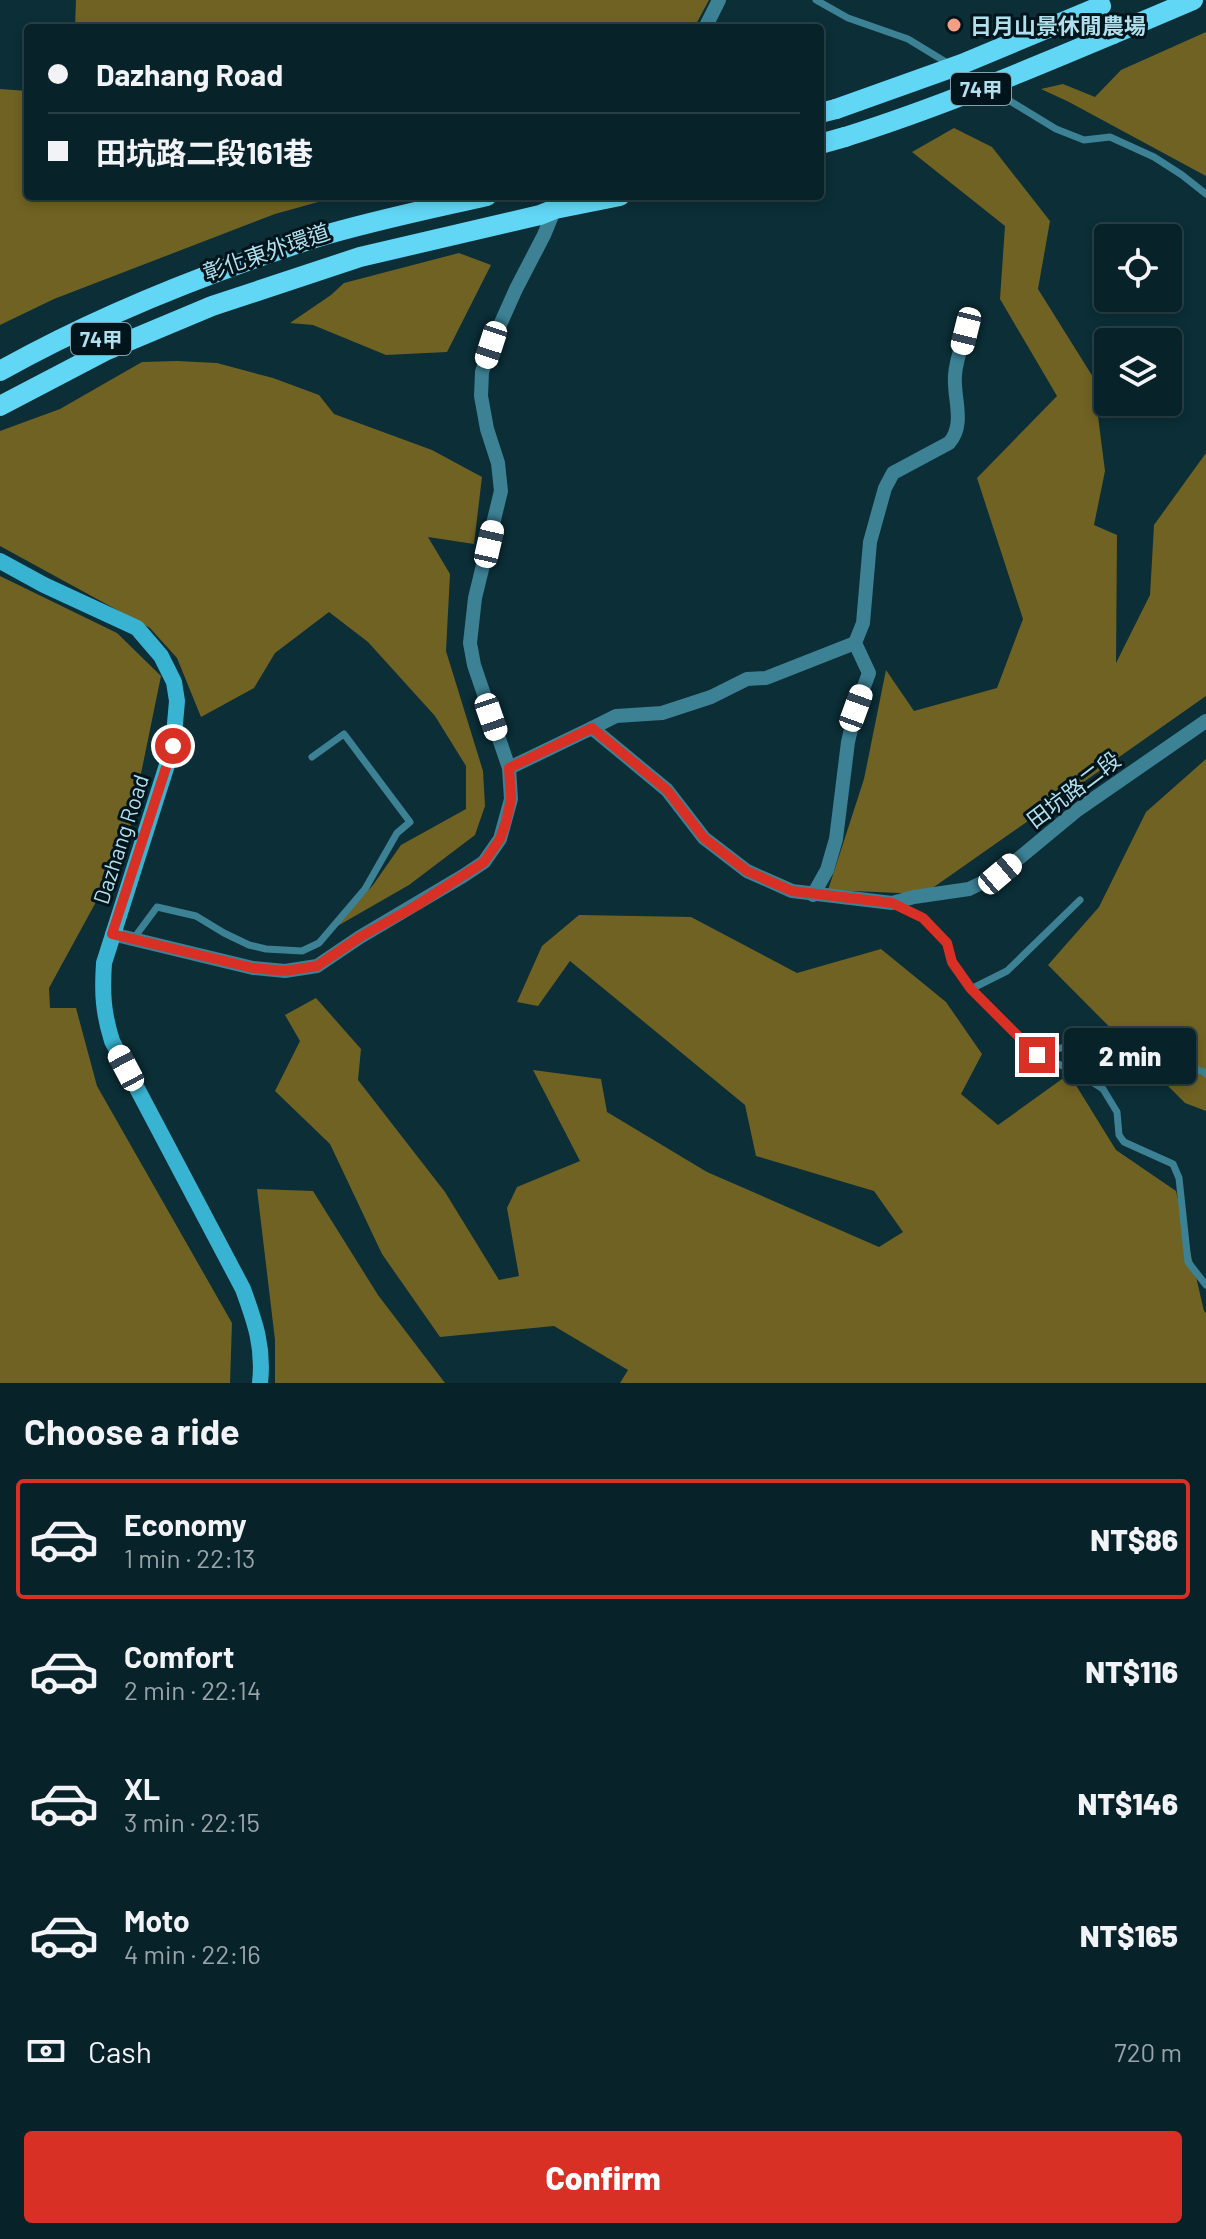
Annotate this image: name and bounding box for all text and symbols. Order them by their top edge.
place label: 日月山景休閒農場 [970,12,1146,38]
marker: 日月山景休閒農場 [945,16,963,34]
text: Dazhang Road [96,56,283,92]
road number: 74甲 [951,73,1011,105]
text: 田坑路二段161巷 [96,134,313,170]
street label: 彰化東外環道 [199,217,333,285]
map controls [1094,224,1182,416]
button: locate [1094,224,1182,312]
car [949,305,983,357]
car [472,318,510,372]
road number: 74甲 [71,323,131,355]
button: layers [1094,328,1182,416]
car [472,518,506,570]
car [837,681,875,735]
car [472,690,510,744]
route start [155,728,191,764]
street label: 田坑路二段 [1021,746,1125,832]
street label: Dazhang Road [87,771,153,907]
car [974,849,1026,899]
callout: 2 min [1065,1027,1197,1083]
route end [1019,1037,1055,1073]
text: 2 min [1099,1040,1161,1071]
car [104,1041,148,1095]
text: Choose a ride [24,1409,240,1452]
icon: car [28,1503,100,1575]
text: Economy [124,1506,247,1542]
text: NT$86 [1090,1521,1178,1557]
text: 1 min · 22:13 [124,1542,255,1573]
icon: car [28,1635,100,1707]
text: Comfort [124,1638,234,1674]
text: NT$116 [1085,1653,1178,1689]
text: 2 min · 22:14 [124,1674,261,1705]
icon: car [28,1767,100,1839]
text: XL [124,1770,160,1806]
text: NT$146 [1077,1785,1178,1821]
text: 3 min · 22:15 [124,1806,260,1837]
icon: car [28,1899,100,1971]
text: Moto [124,1902,190,1938]
text: NT$165 [1080,1917,1178,1953]
text: 4 min · 22:16 [124,1938,261,1969]
icon: cash [24,2029,68,2073]
text: Cash [88,2033,152,2069]
text: 720 m [1114,2036,1182,2067]
button: Confirm [24,2131,1182,2223]

